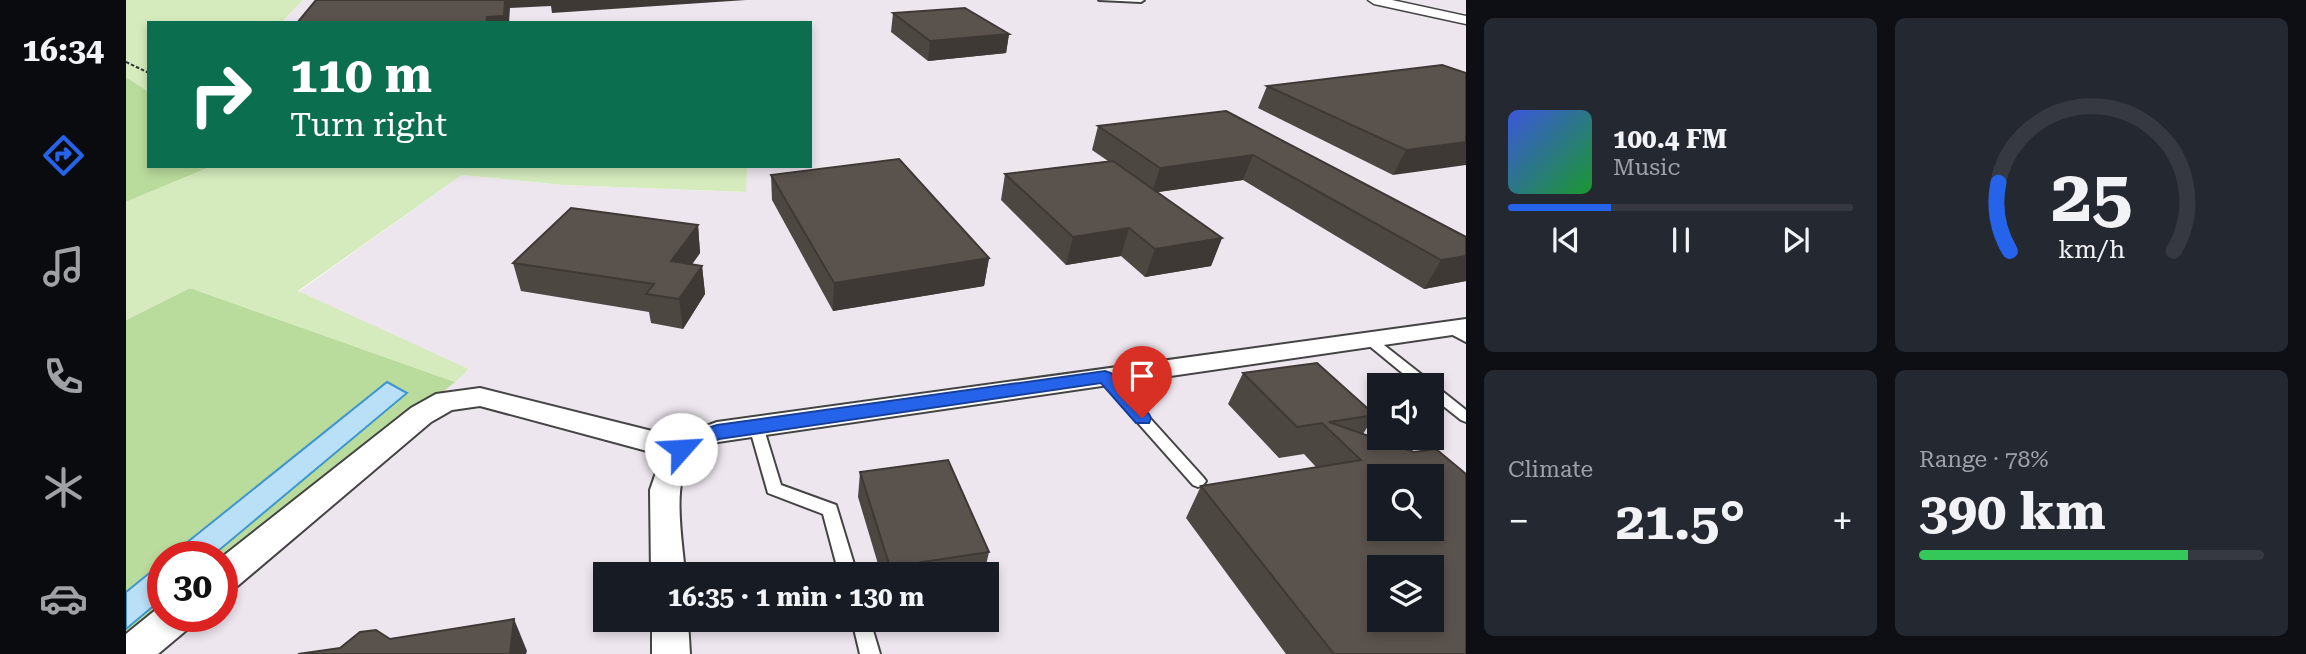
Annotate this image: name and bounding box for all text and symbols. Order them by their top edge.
text: 16:34 [22,31,104,69]
text: 110 m [290,47,432,104]
icon: right [175,49,266,140]
text: Turn right [290,106,447,144]
text: 100.4 FM [1613,124,1727,154]
icon: directions [39,131,88,180]
text: Music [1613,154,1680,181]
text: 25 [2051,154,2132,239]
icon: previous [1547,221,1585,259]
icon: pause [1662,221,1700,259]
icon: next [1777,221,1815,259]
text: km/h [2058,235,2125,264]
icon: music [39,242,88,291]
pin [1112,346,1172,418]
icon: phone [39,352,88,401]
icon: arrive [1123,357,1161,395]
map controls [1367,373,1444,632]
button: sound [1367,373,1444,450]
position arrow [644,412,718,486]
text: Range · 78% [1919,446,2048,473]
text: Climate [1508,456,1593,483]
icon: climate [39,463,88,512]
button: search [1367,464,1444,541]
text: 390 km [1919,481,2106,542]
text: 21.5° [1616,491,1745,552]
text: − [1508,499,1529,543]
text: + [1832,499,1853,543]
speed limit sign: 30 [147,541,238,632]
button: layers [1367,555,1444,632]
icon: car [39,574,88,623]
text: 16:35 · 1 min · 130 m [668,582,924,612]

